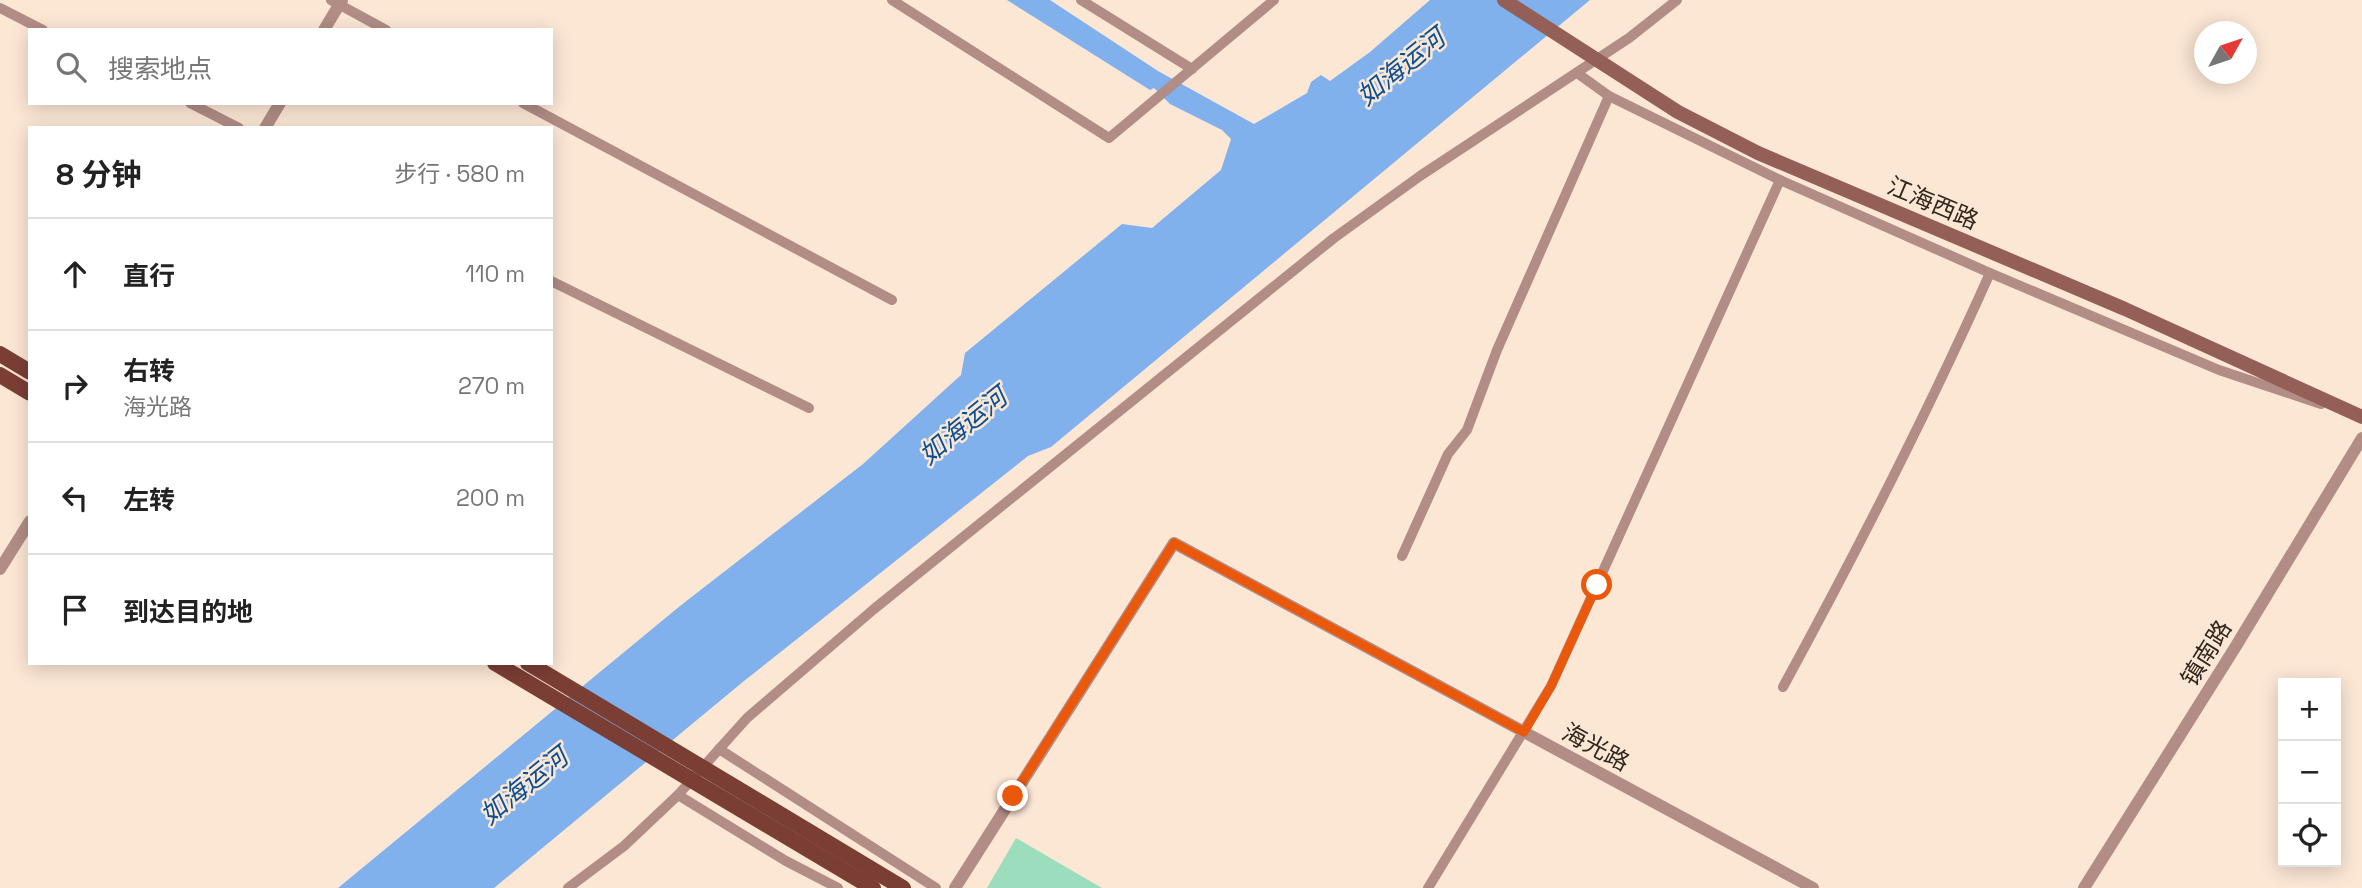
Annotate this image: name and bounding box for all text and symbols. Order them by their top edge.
water label: 如海运河 [1350,18,1456,113]
north arrow [2194,21,2257,84]
search box [28,28,553,105]
icon: search [52,48,90,86]
text: 搜索地点 [108,52,212,86]
text: 8 分钟 [56,155,142,194]
text: 步行 · 580 m [394,159,525,189]
street label: 江海西路 [1883,170,1983,236]
icon: ahead [56,255,94,293]
text: 直行 [123,259,175,293]
text: 110 m [465,259,525,289]
text: 右转 [123,354,175,388]
icon: right [56,367,94,405]
text: 270 m [458,371,525,401]
water label: 如海运河 [912,377,1018,472]
text: 海光路 [123,392,192,422]
icon: left [56,479,94,517]
text: 左转 [123,483,175,517]
text: 200 m [456,483,525,513]
route start [1581,569,1612,600]
icon: arrive [56,591,94,629]
text: 到达目的地 [123,595,253,629]
street label: 镇南路 [2174,614,2238,692]
map controls [2278,678,2341,867]
button: + [2278,678,2341,741]
street label: 海光路 [1557,716,1635,778]
water label: 如海运河 [473,737,579,832]
button: − [2278,741,2341,804]
route end [997,780,1028,811]
button: locate [2278,804,2341,867]

